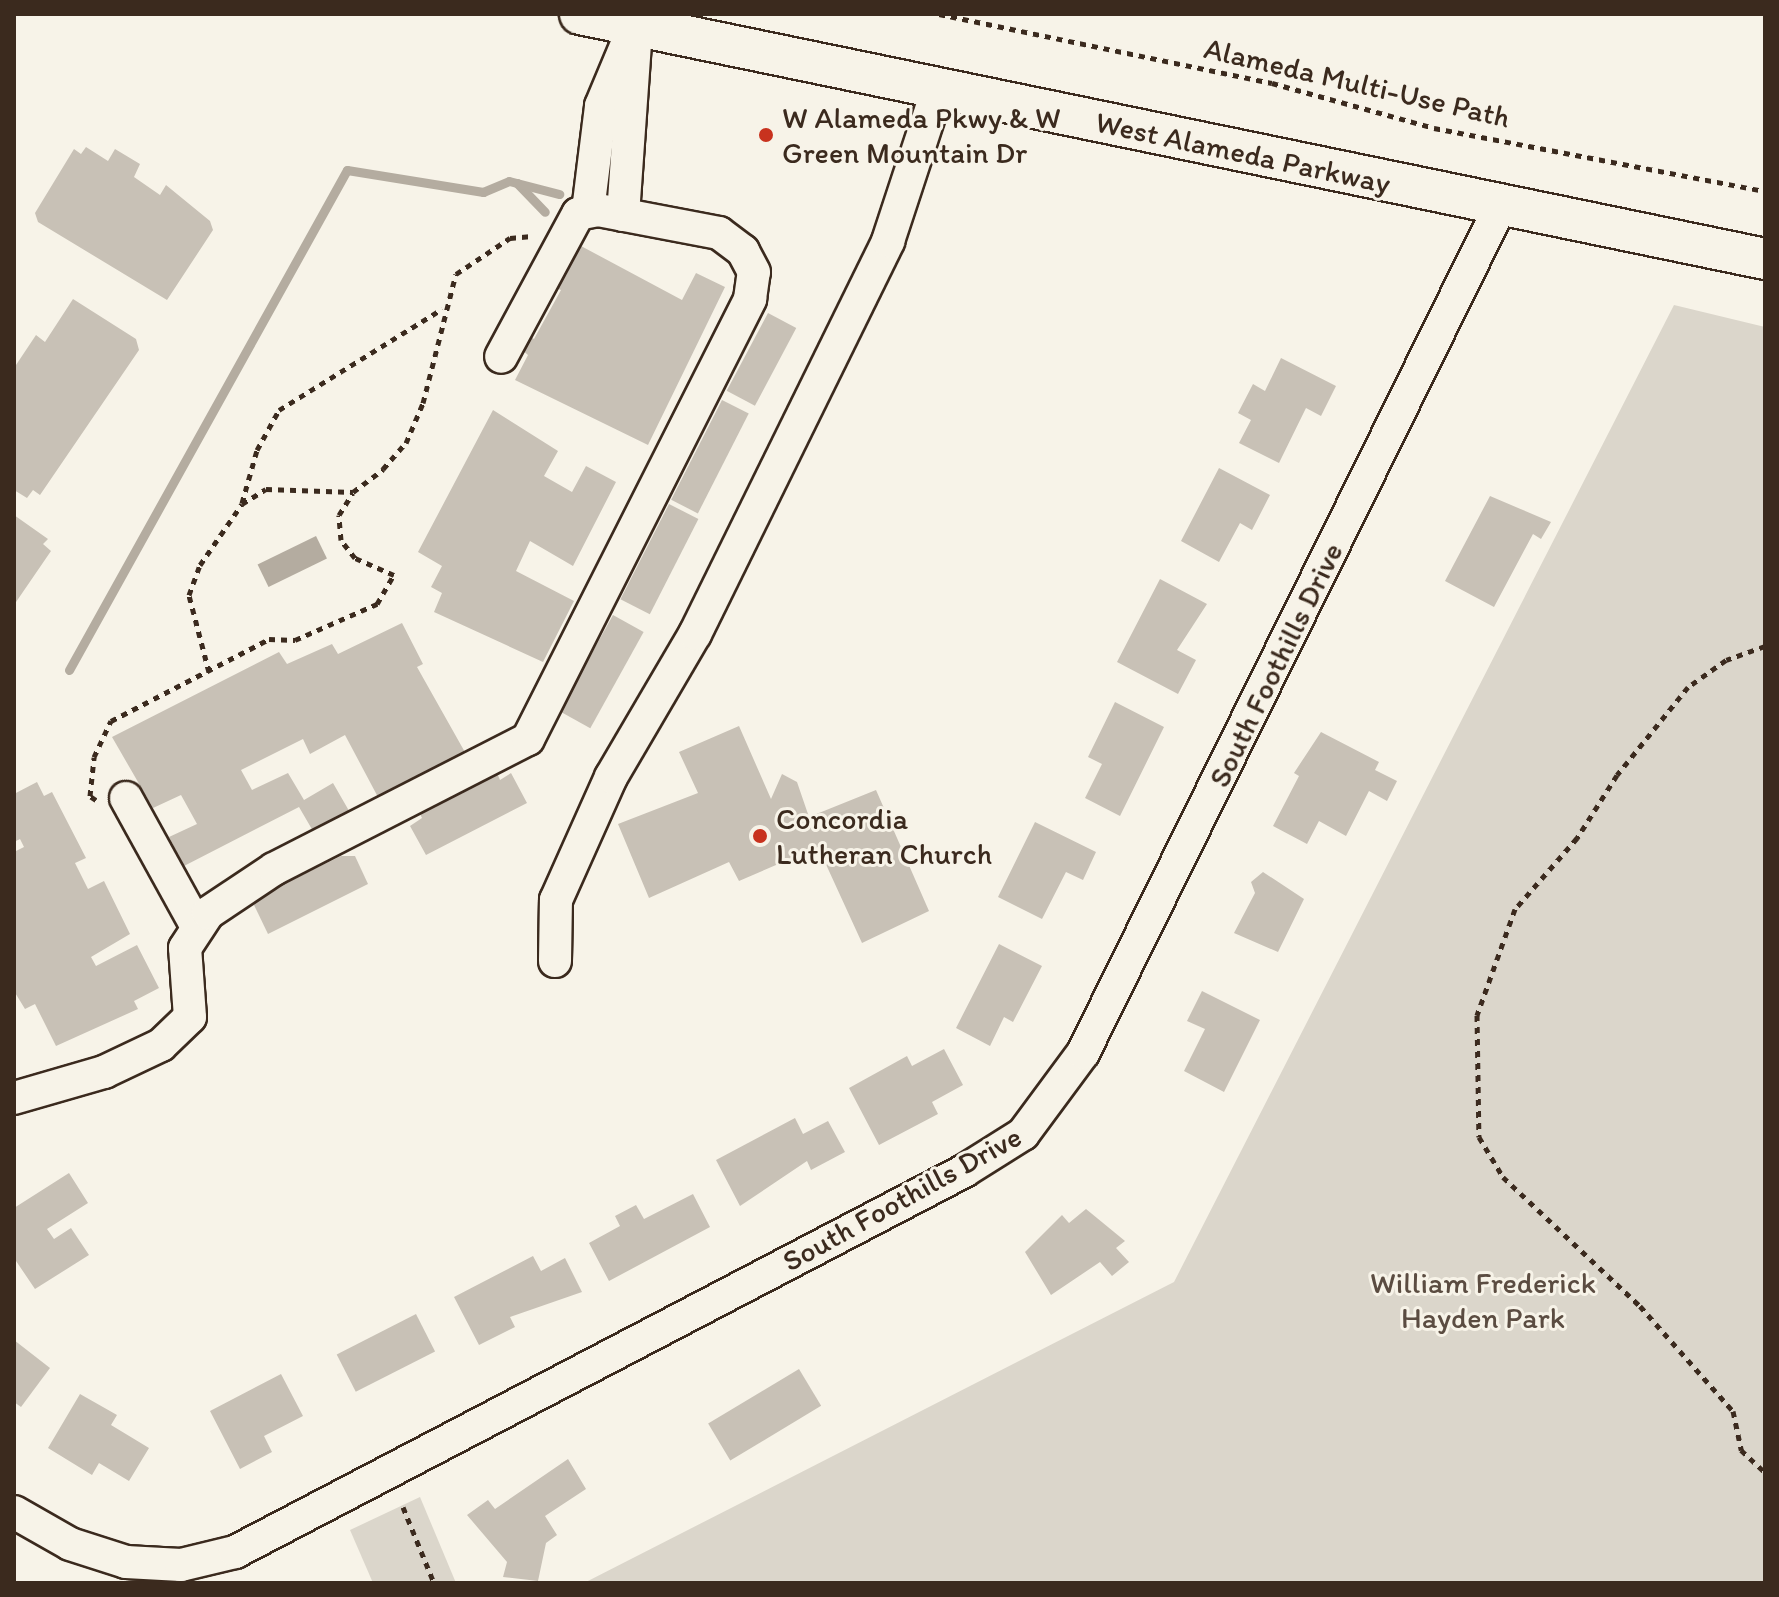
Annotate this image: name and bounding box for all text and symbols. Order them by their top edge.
street label: Alameda Multi-Use Path [1201,30,1513,136]
place label: W Alameda Pkwy & W Green Mountain Dr [782,100,1061,170]
street label: West Alameda Parkway [1093,104,1393,202]
marker: W Alameda Pkwy & W Green Mountain Dr [757,126,775,144]
street label: South Foothills Drive [1202,538,1350,792]
place label: Concordia Lutheran Church [776,801,993,872]
marker: Concordia Lutheran Church [751,827,769,845]
street label: South Foothills Drive [777,1119,1027,1279]
park label: William Frederick Hayden Park [1370,1265,1596,1336]

